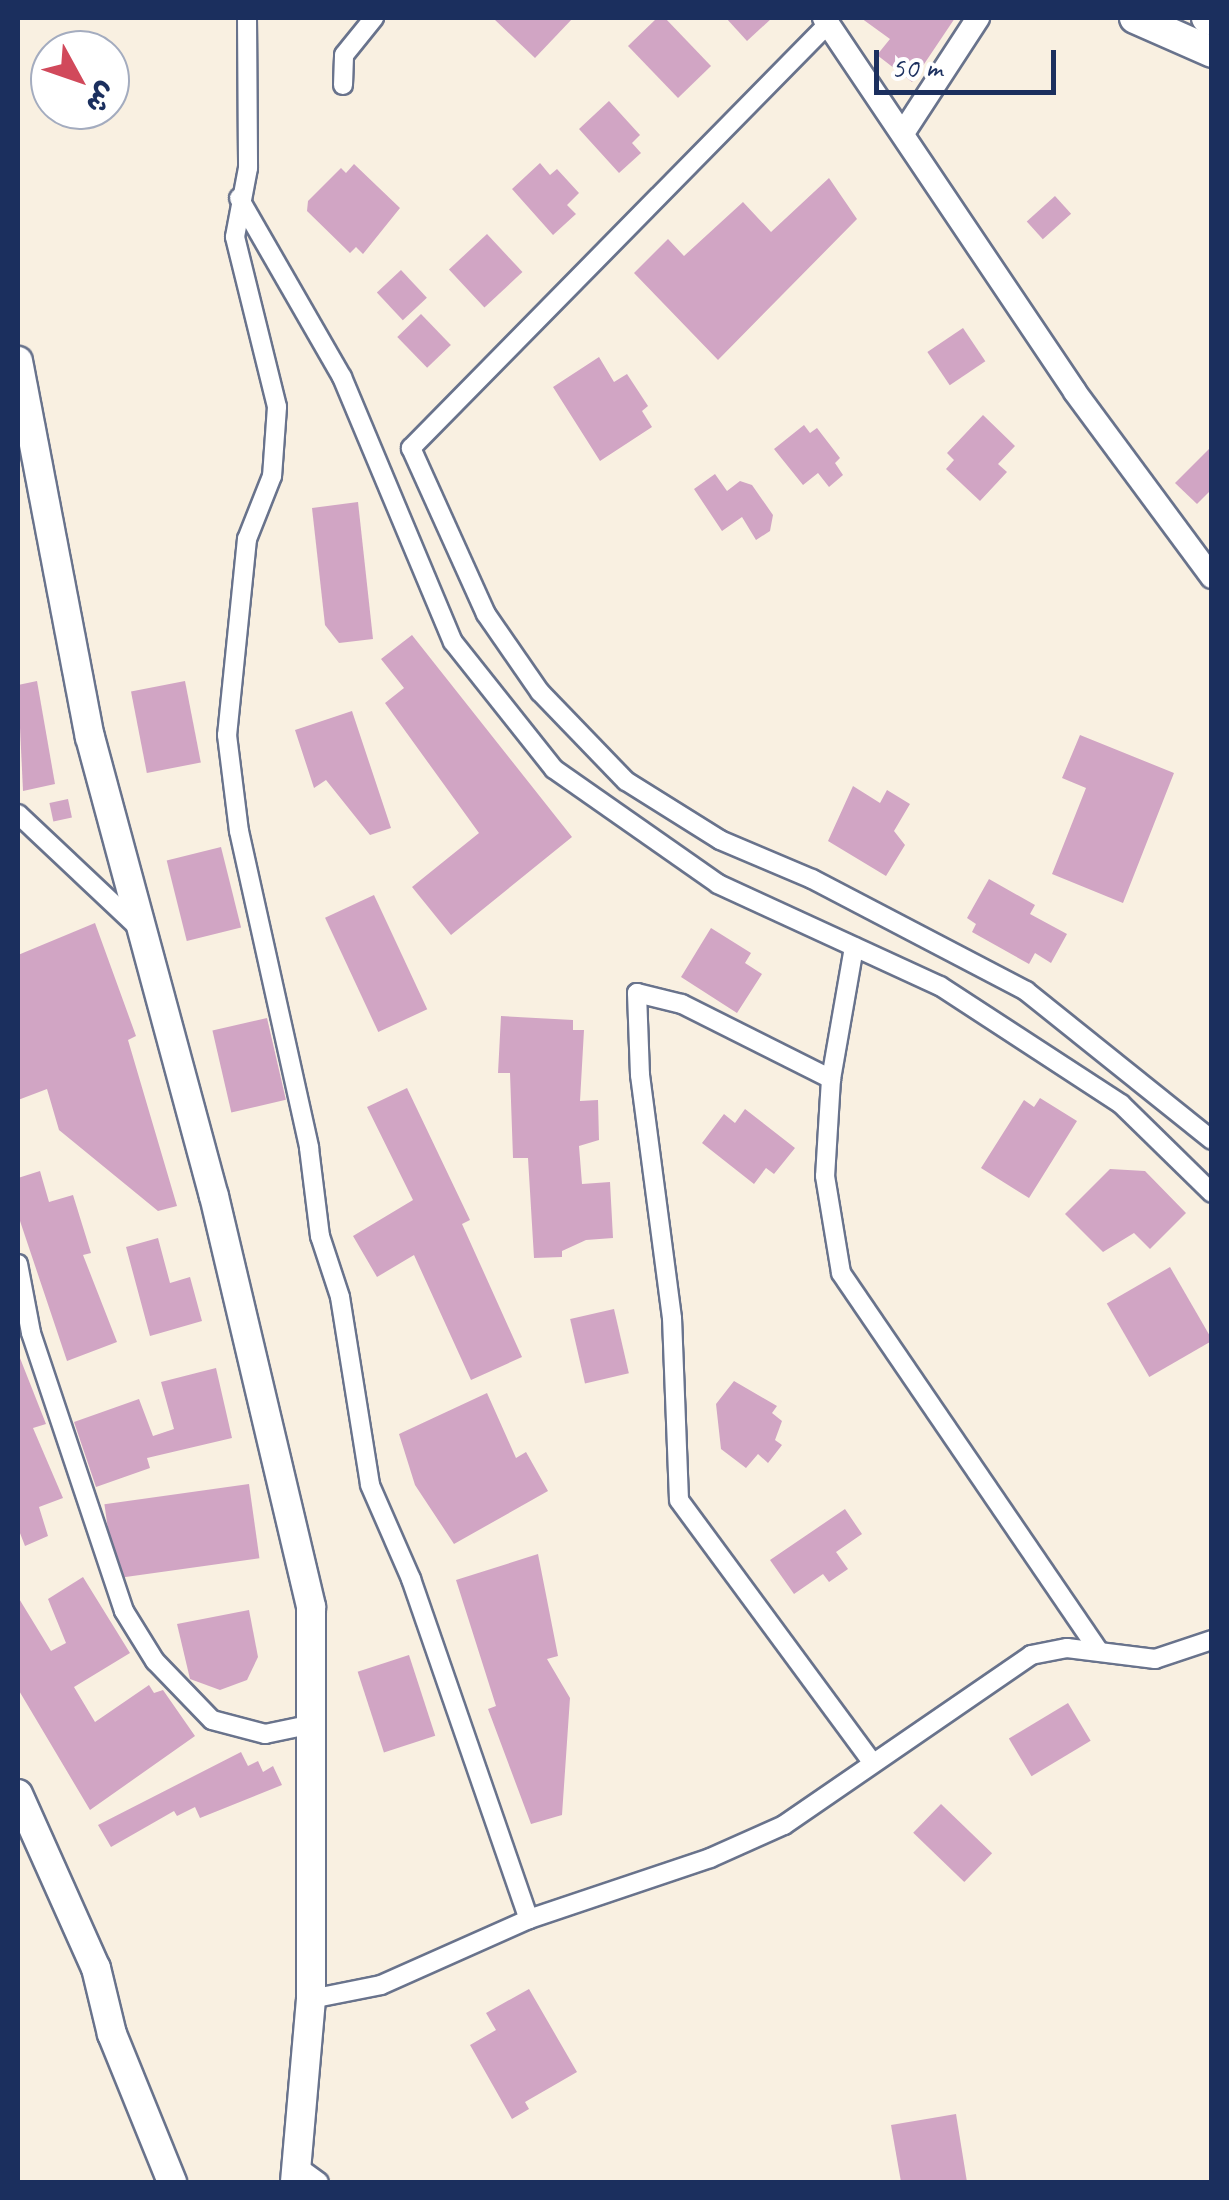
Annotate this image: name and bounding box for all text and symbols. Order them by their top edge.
north arrow [30,30,130,130]
scale bar [879,30,1062,92]
text: 50 m [891,48,942,86]
text: ش [79,75,125,121]

